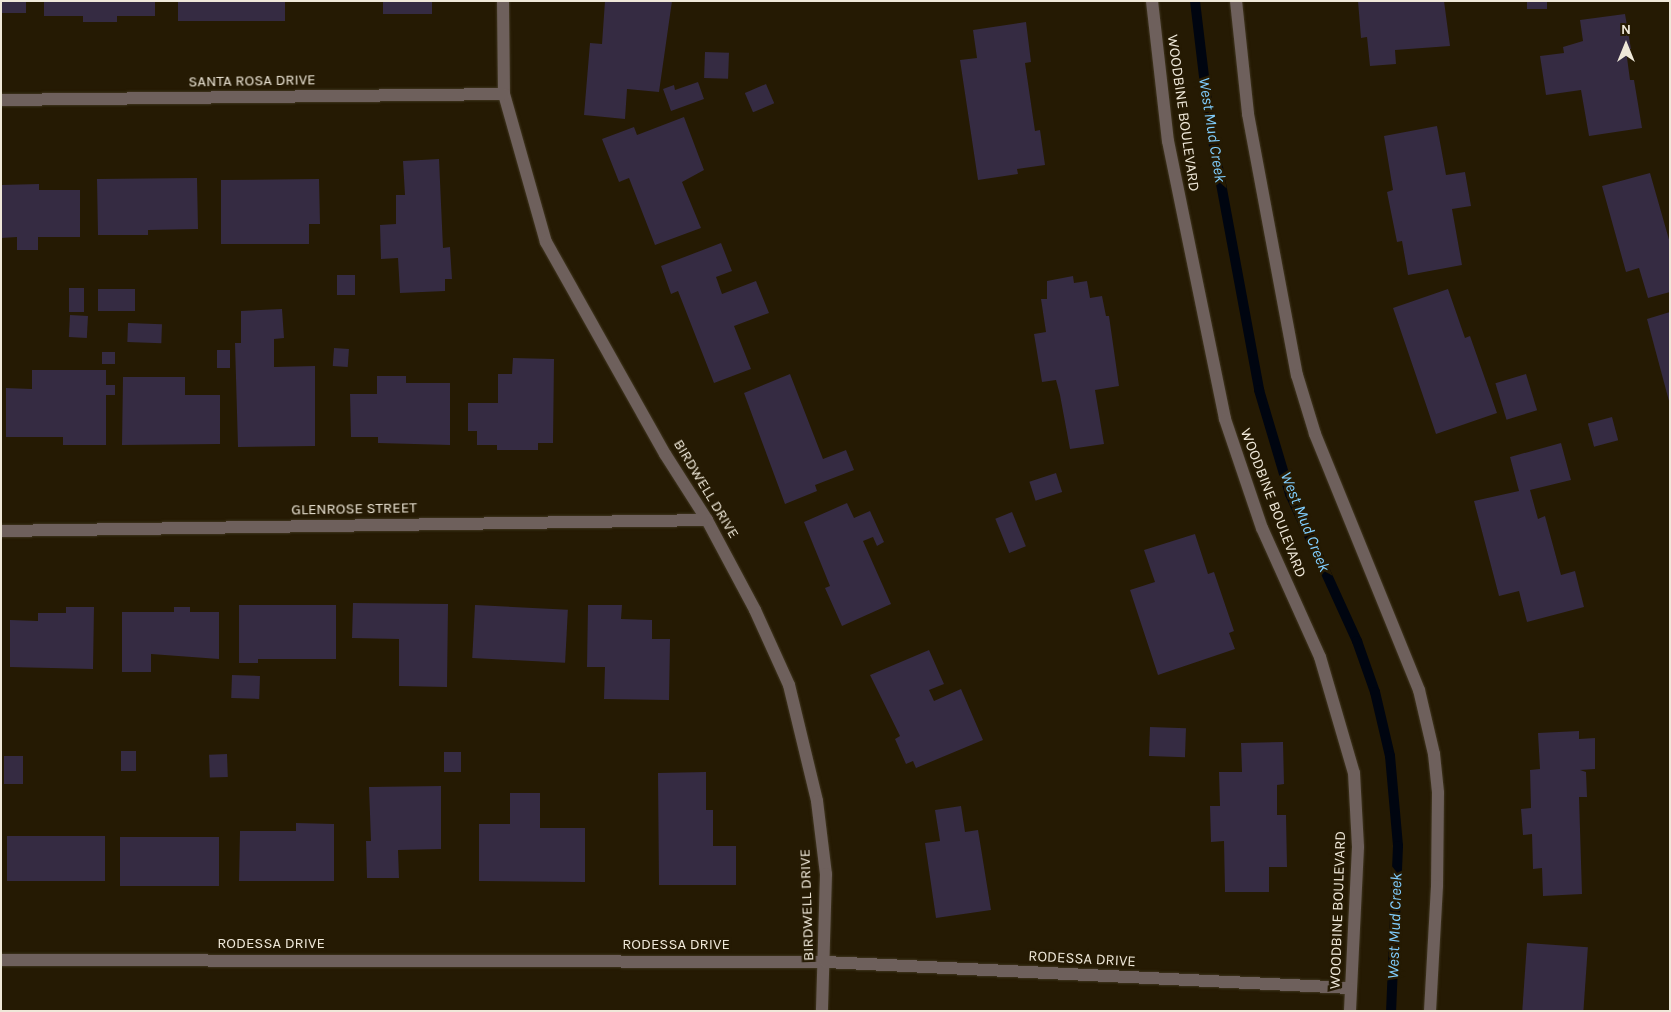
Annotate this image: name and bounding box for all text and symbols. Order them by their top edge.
north arrow [1601,20,1651,70]
text: N [1621,21,1631,38]
street label: WOODBINE BOULEVARD [1163,33,1203,193]
street label: SANTA ROSA DRIVE [188,71,316,91]
water label: West Mud Creek [1194,76,1230,184]
street label: WOODBINE BOULEVARD [1236,426,1310,580]
street label: BIRDWELL DRIVE [669,436,743,542]
water label: West Mud Creek [1276,469,1334,575]
street label: GLENROSE STREET [291,499,417,519]
street label: WOODBINE BOULEVARD [1326,831,1350,989]
street label: BIRDWELL DRIVE [796,849,818,961]
water label: West Mud Creek [1384,873,1406,979]
street label: RODESSA DRIVE [217,935,325,953]
street label: RODESSA DRIVE [622,936,730,954]
street label: RODESSA DRIVE [1028,947,1136,971]

